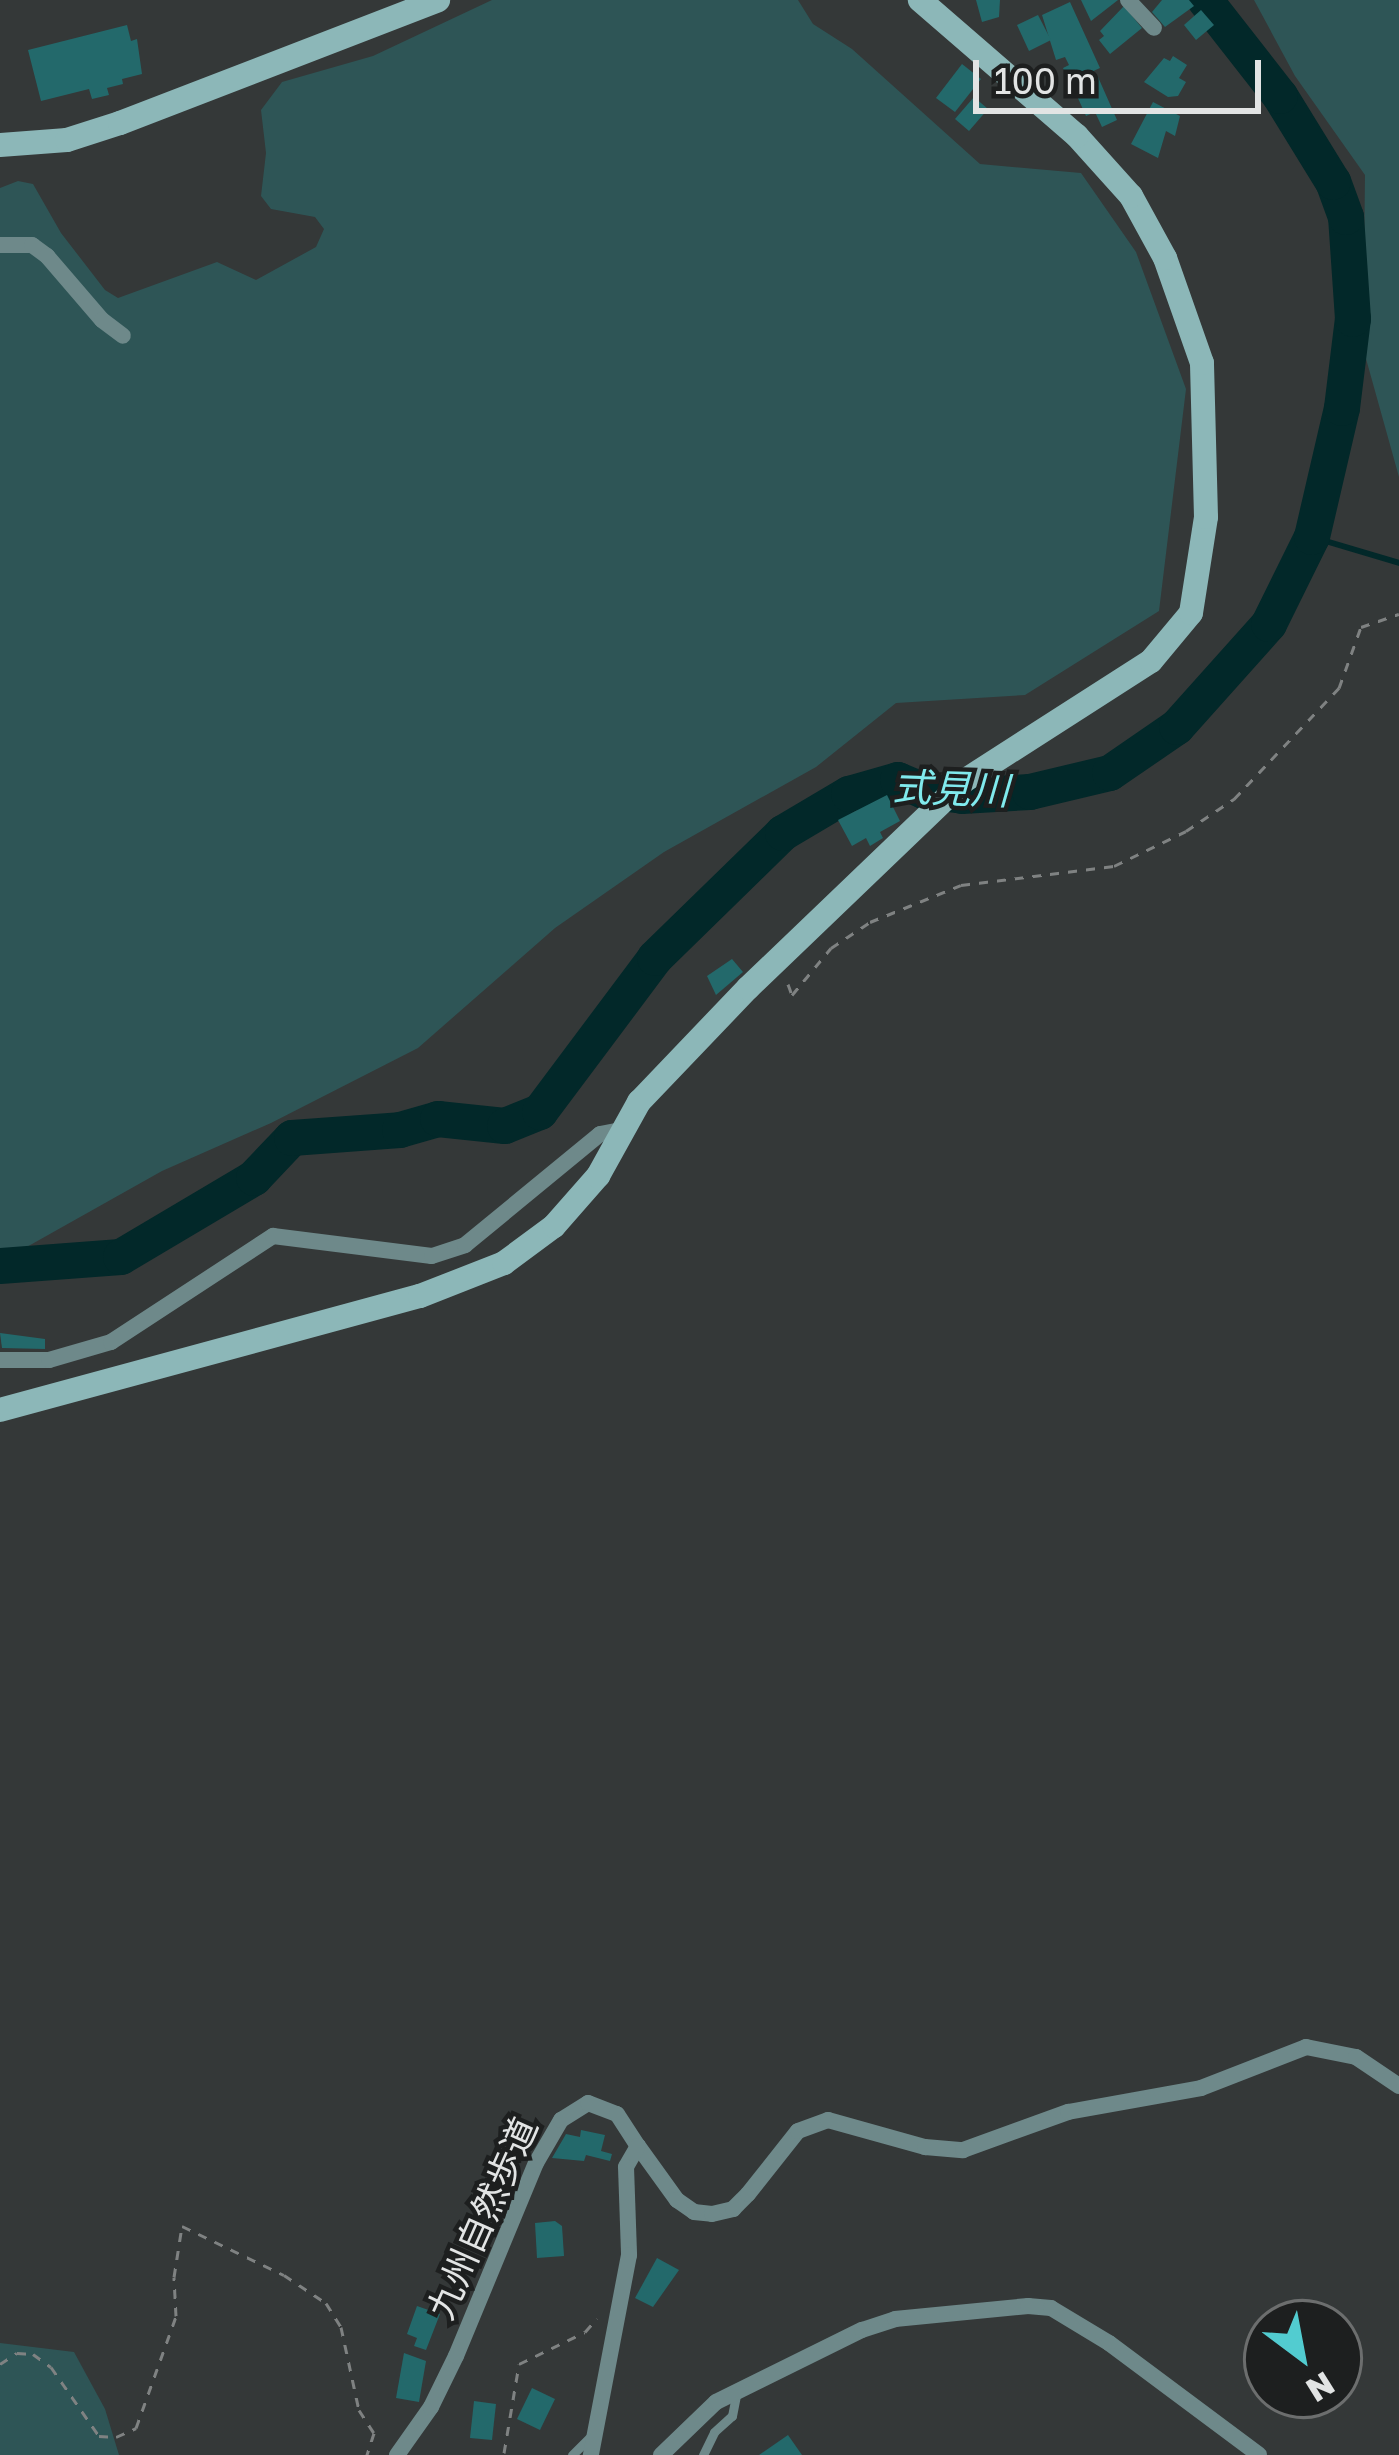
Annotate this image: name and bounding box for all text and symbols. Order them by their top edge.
scale bar [979,36,1267,110]
text: 100 m [994,59,1097,102]
water label: 式見川 [892,764,1010,814]
street label: 九州自然歩道 [418,2111,546,2325]
north arrow [1243,2299,1363,2419]
text: N [1300,2364,1342,2411]

